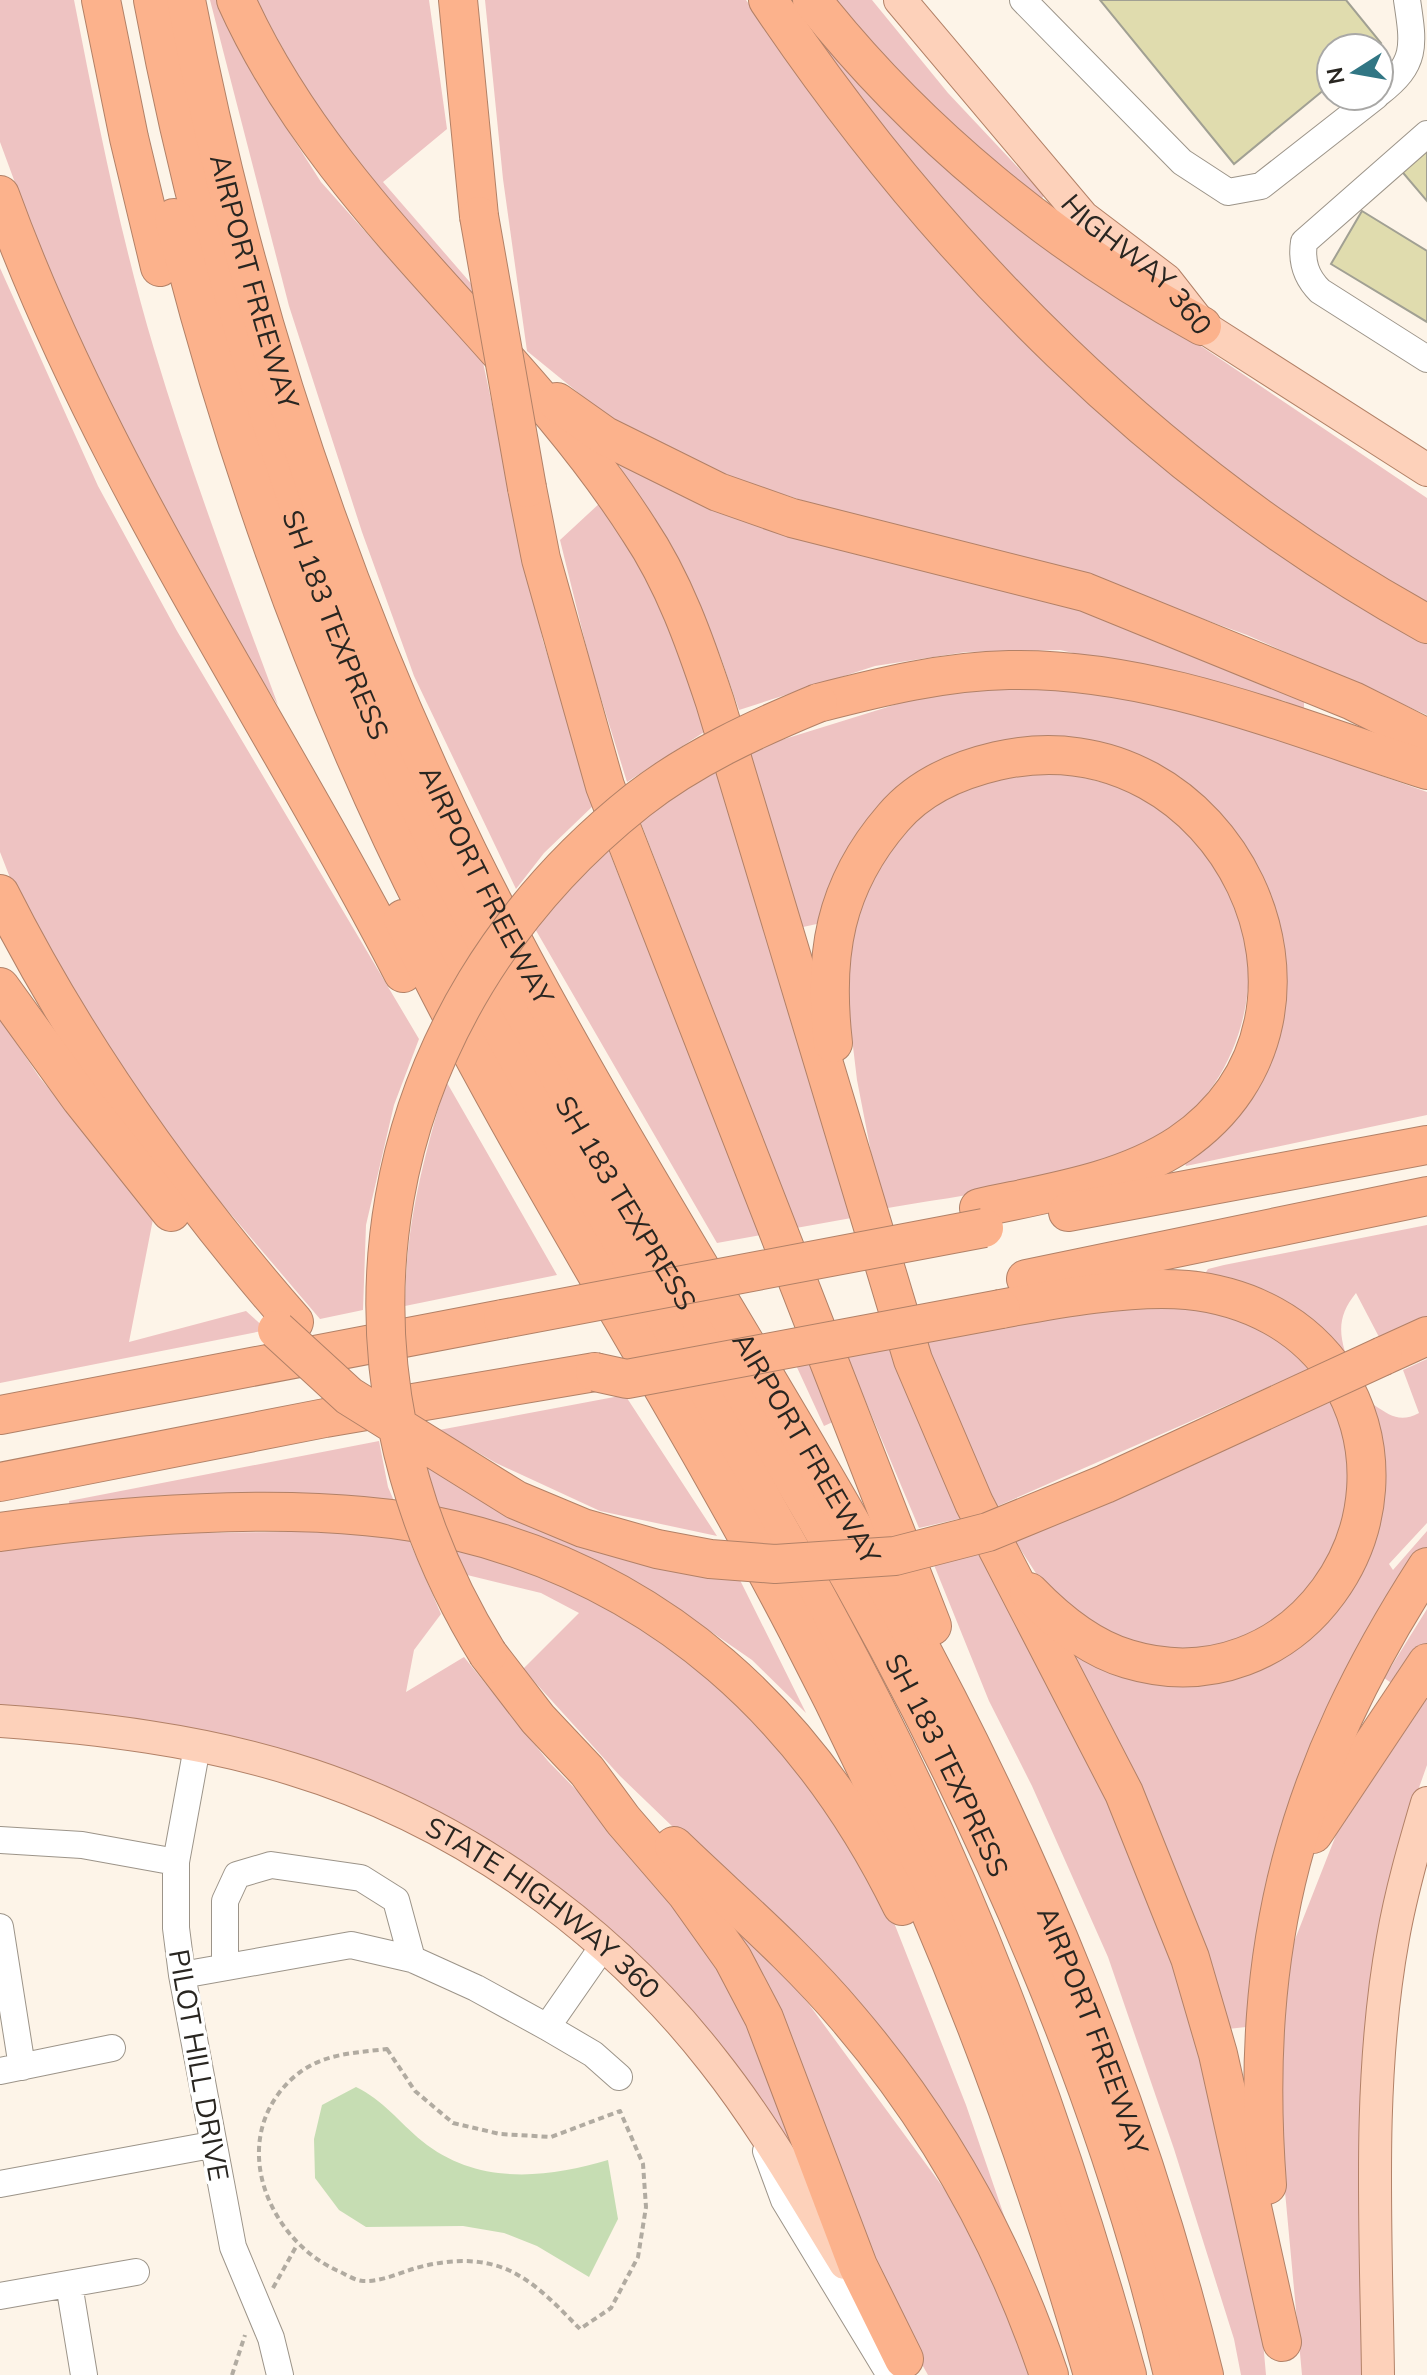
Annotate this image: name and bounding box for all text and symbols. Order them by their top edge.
north arrow [1315,32,1395,112]
text: N [1320,65,1351,87]
street label: AIRPORT FREEWAY [203,151,308,414]
street label: HIGHWAY 360 [1054,186,1220,342]
street label: SH 183 TEXPRESS [275,505,397,745]
street label: AIRPORT FREEWAY [412,760,562,1011]
street label: SH 183 TEXPRESS [548,1089,705,1316]
street label: AIRPORT FREEWAY [726,1325,889,1571]
street label: SH 183 TEXPRESS [878,1647,1017,1882]
street label: STATE HIGHWAY 360 [420,1808,668,2006]
street label: AIRPORT FREEWAY [1030,1901,1157,2160]
street label: PILOT HILL DRIVE [162,1946,237,2183]

